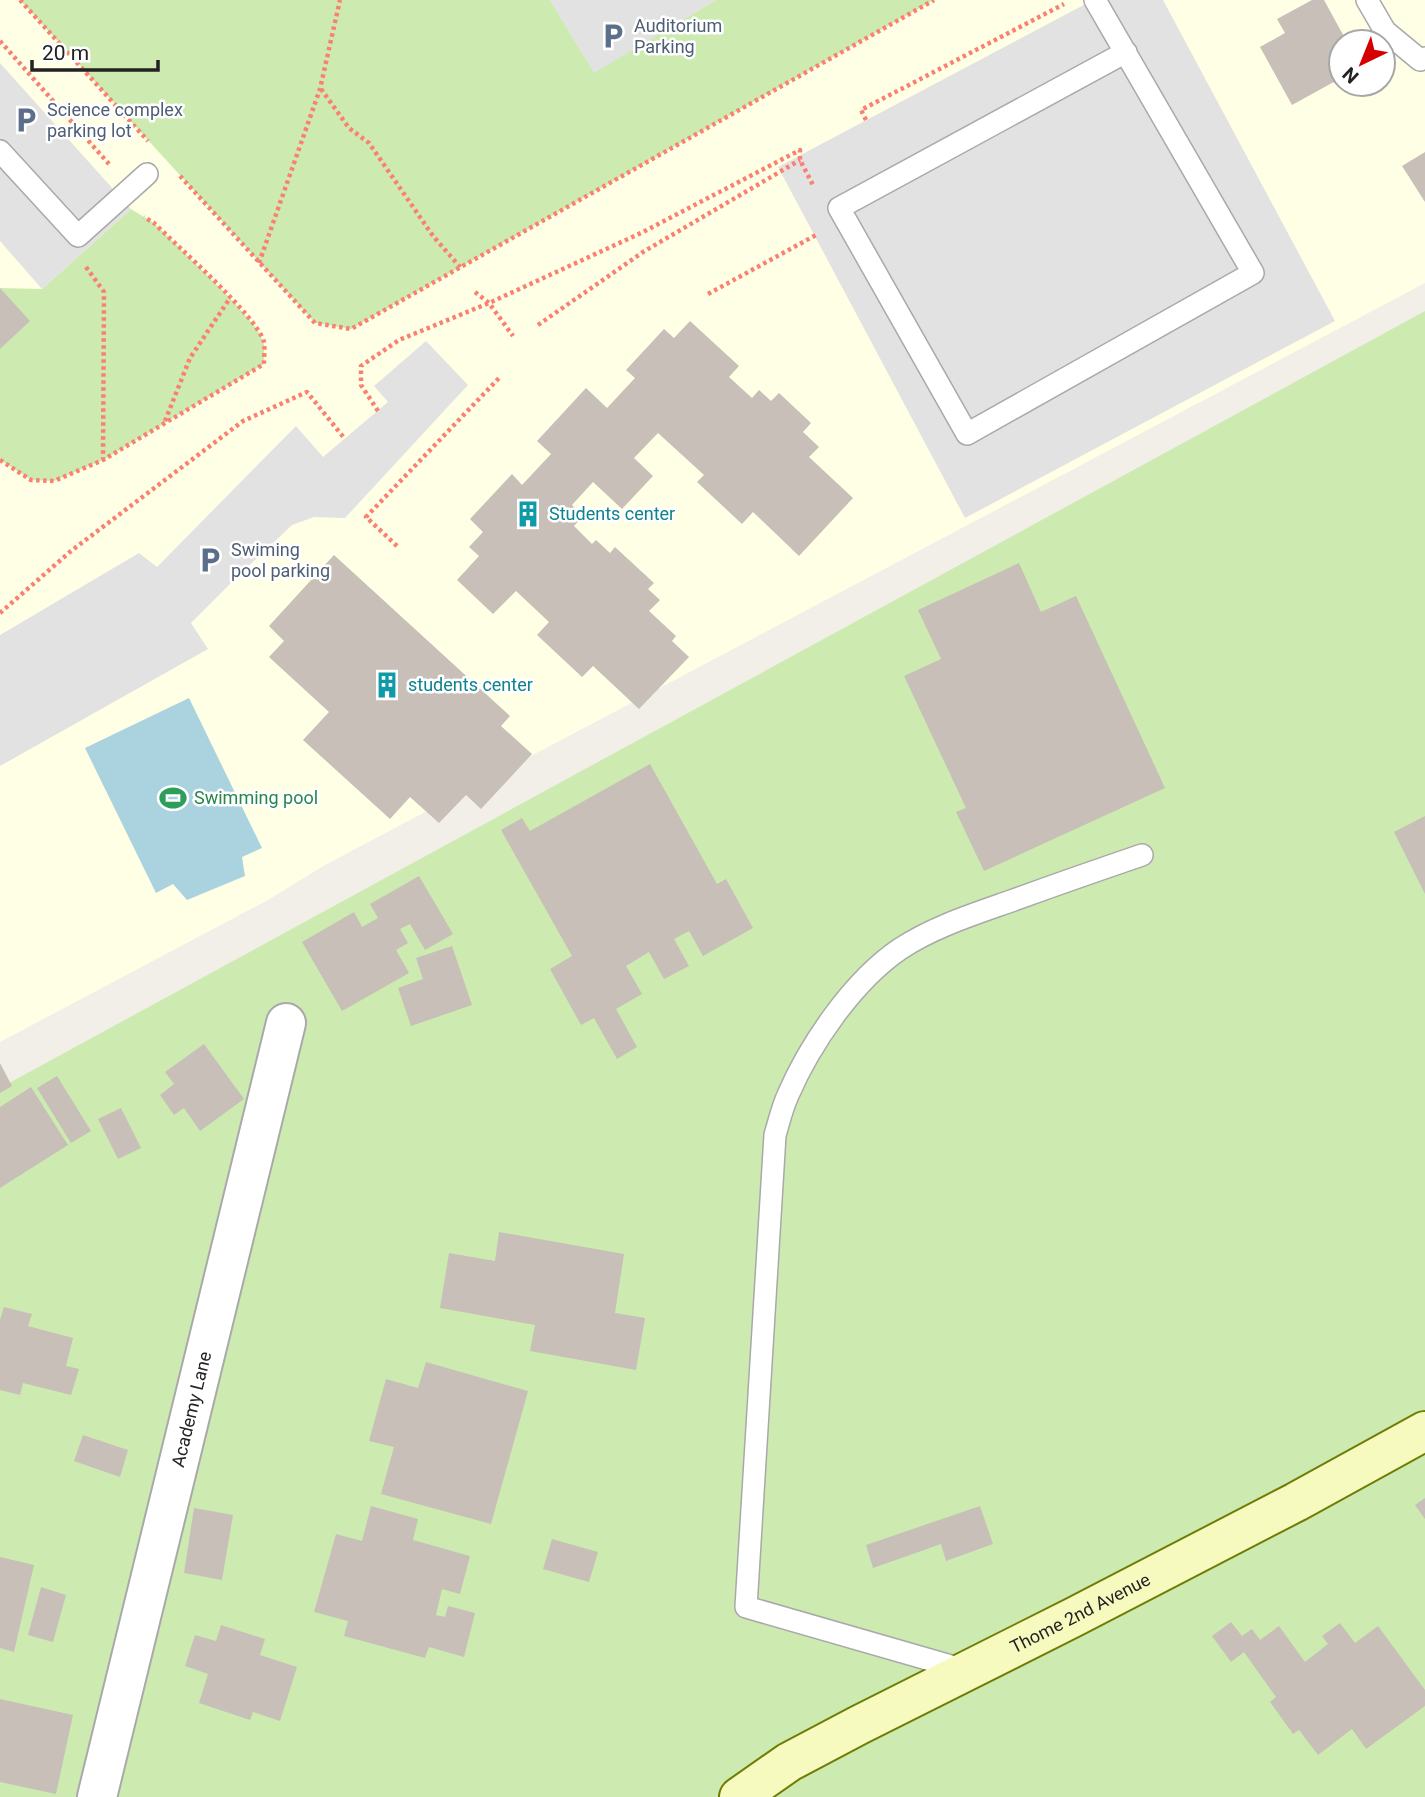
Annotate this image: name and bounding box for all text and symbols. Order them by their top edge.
place label: Auditorium Parking [634,15,722,57]
parking icon: Auditorium Parking [598,21,628,51]
scale bar [32,28,158,72]
north arrow [1327,28,1397,98]
text: 20 m [42,41,89,65]
text: N [1338,62,1363,88]
place label: Science complex parking lot [47,99,183,141]
parking icon: Science complex parking lot [11,105,41,135]
building icon: Students center [513,499,543,529]
place label: Students center [549,503,675,524]
place label: Swiming pool parking [231,539,330,581]
parking icon: Swiming pool parking [195,545,225,575]
building icon: students center [372,670,402,700]
place label: students center [408,674,533,695]
sports icon: Swimming pool [158,783,188,813]
place label: Swimming pool [194,787,318,808]
street label: Academy Lane [167,1349,215,1469]
street label: Thome 2nd Avenue [1007,1568,1154,1657]

